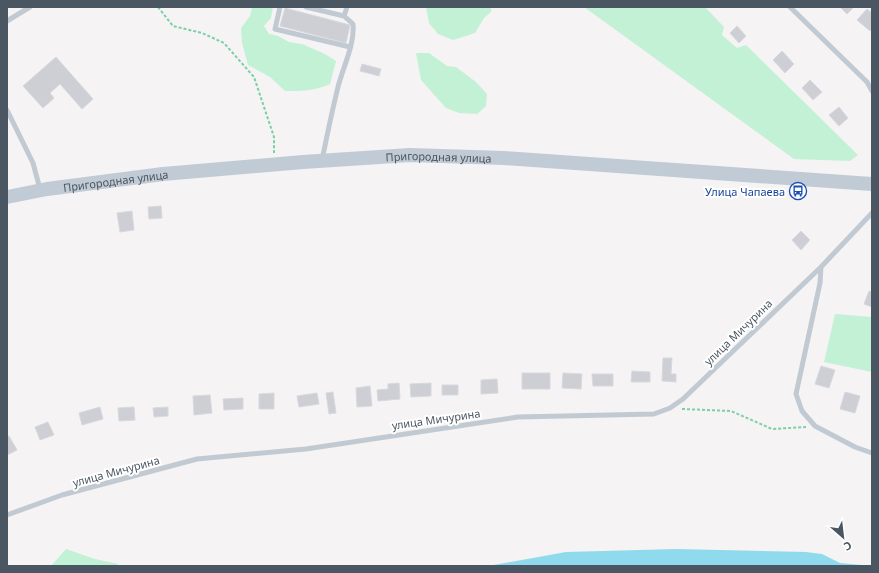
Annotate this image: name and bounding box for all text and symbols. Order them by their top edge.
street label: Пригородная улица [385,147,492,165]
street label: Пригородная улица [62,166,169,194]
bus stop icon: Улица Чапаева [788,181,808,201]
place label: Улица Чапаева [705,184,785,199]
street label: улица Мичурина [701,296,775,368]
street label: улица Мичурина [391,405,481,433]
street label: улица Мичурина [71,452,161,490]
north arrow [823,517,863,557]
text: С [841,538,855,555]

